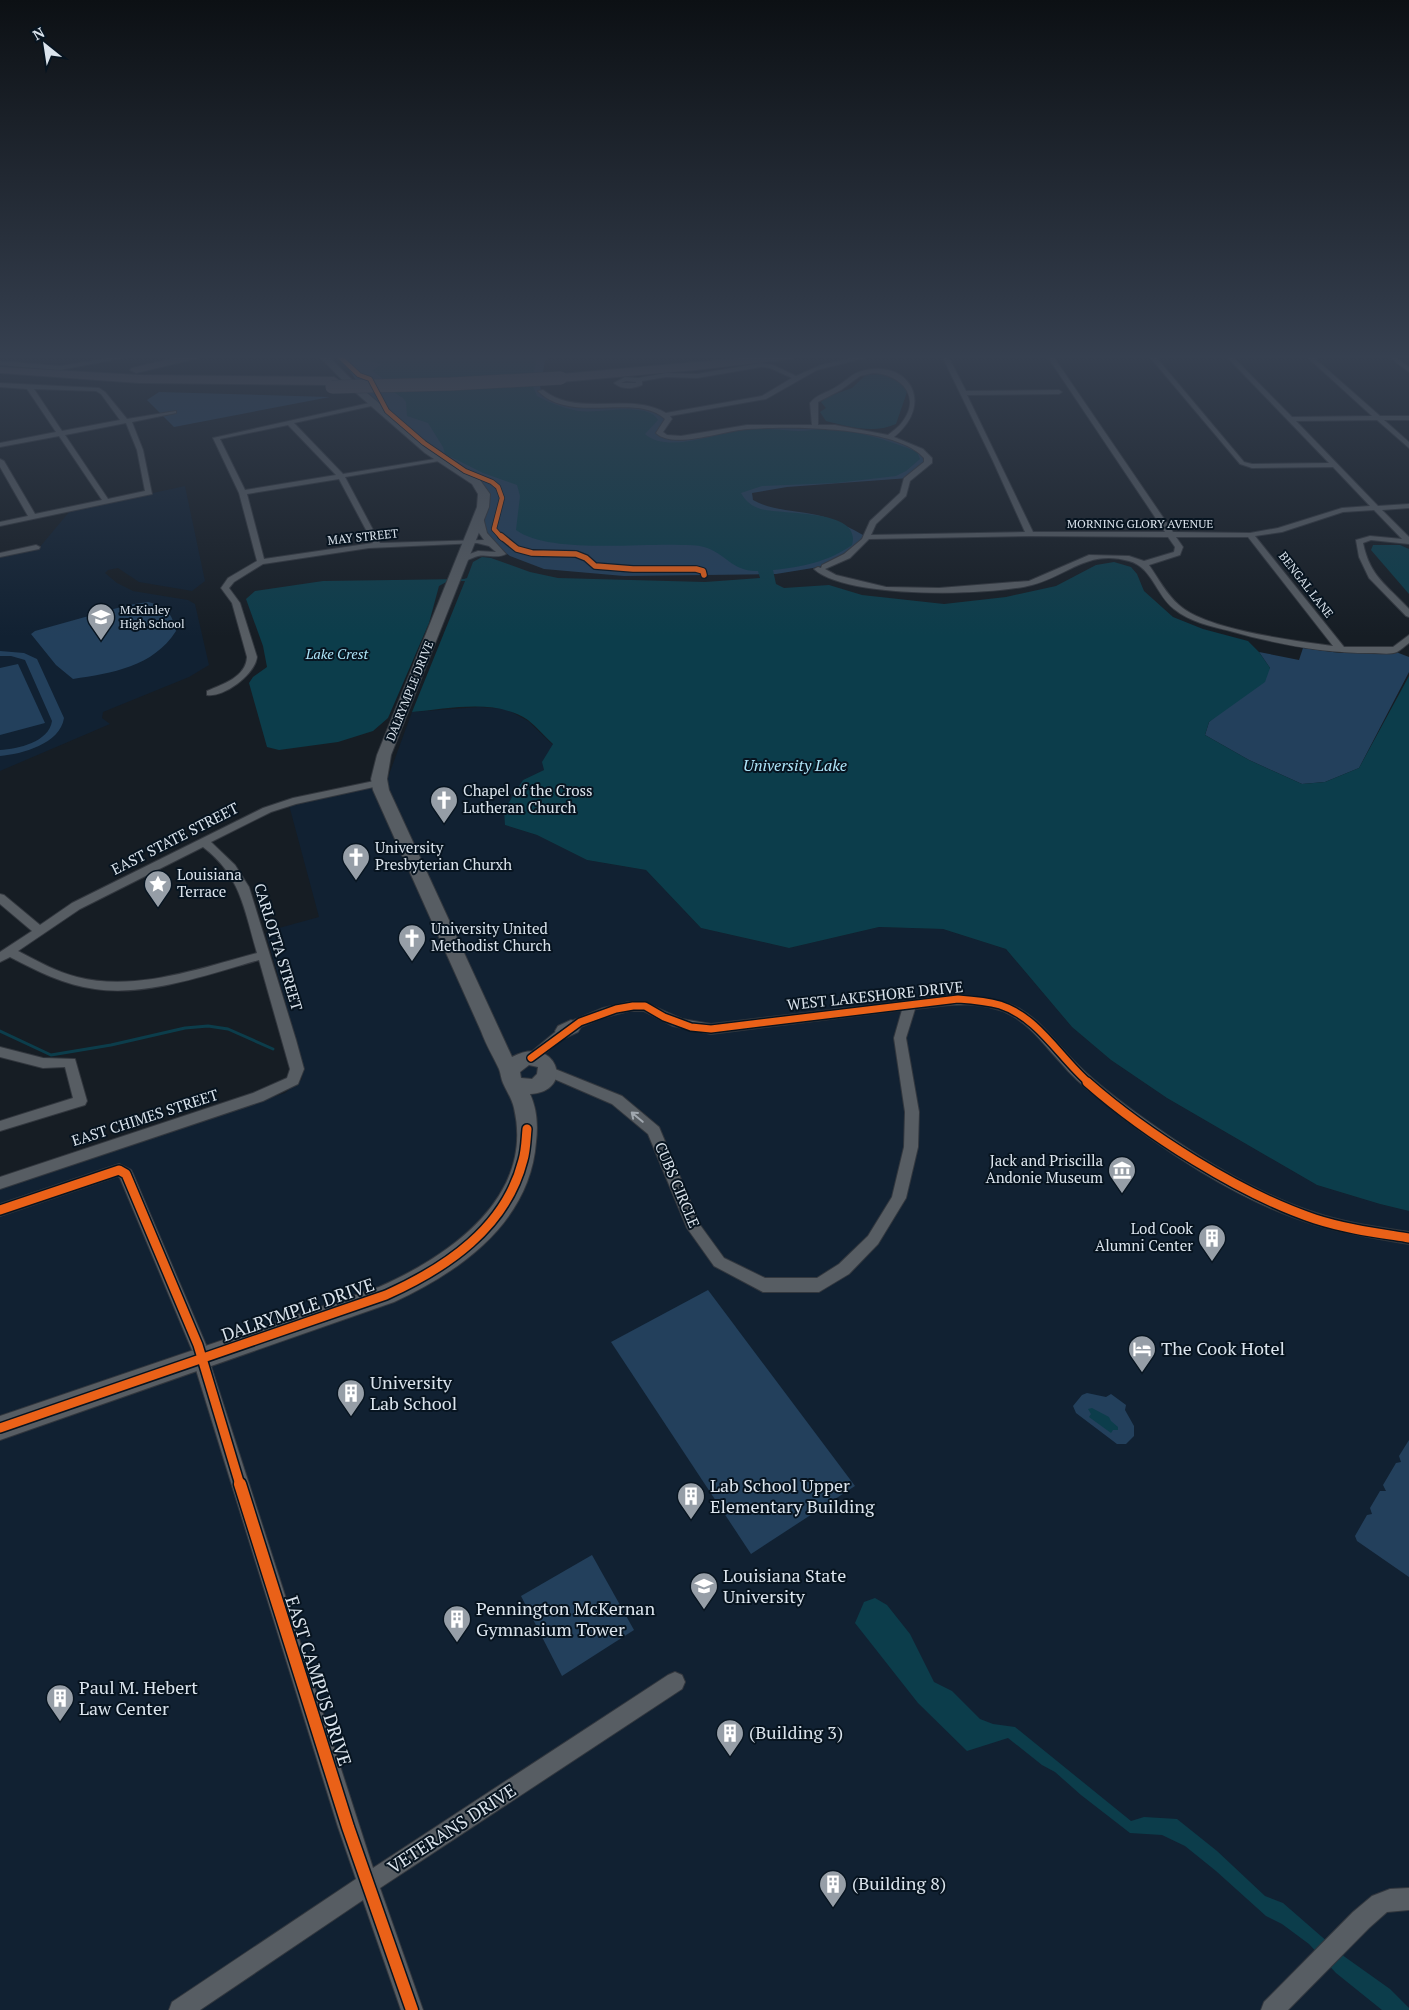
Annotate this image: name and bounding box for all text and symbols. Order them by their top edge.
north arrow [20,20,70,70]
text: N [29,22,48,44]
street label: MORNING GLORY AVENUE [1067,516,1213,531]
street label: MAY STREET [327,525,400,548]
street label: BENGAL LANE [1276,549,1337,621]
school or university icon: McKinley High School [86,602,116,641]
place label: McKinley High School [120,602,185,631]
street label: DALRYMPLE DRIVE [383,638,437,743]
water label: Lake Crest [305,644,369,663]
water label: University Lake [743,754,847,776]
place label: Chapel of the Cross Lutheran Church [463,780,593,817]
church icon: Chapel of the Cross Lutheran Church [429,785,459,824]
street label: EAST STATE STREET [107,797,242,879]
place label: University Presbyterian Churxh [375,837,512,874]
church icon: University Presbyterian Churxh [341,842,371,881]
place label: Louisiana Terrace [177,864,242,901]
place icon: Louisiana Terrace [143,869,173,908]
street label: CARLOTTA STREET [250,881,308,1013]
place label: University United Methodist Church [431,918,552,955]
church icon: University United Methodist Church [397,923,427,962]
street label: WEST LAKESHORE DRIVE [786,976,964,1014]
street label: EAST CHIMES STREET [69,1084,220,1150]
one-way arrow [631,1112,644,1123]
street label: CUBS CIRCLE [651,1139,705,1231]
place label: Jack and Priscilla Andonie Museum [985,1150,1103,1187]
museum icon: Jack and Priscilla Andonie Museum [1107,1155,1137,1194]
place label: Lod Cook Alumni Center [1095,1218,1193,1255]
building icon: Lod Cook Alumni Center [1197,1223,1227,1262]
street label: DALRYMPLE DRIVE [218,1272,377,1346]
hotel icon: The Cook Hotel [1127,1334,1157,1373]
place label: The Cook Hotel [1161,1336,1285,1360]
place label: University Lab School [370,1370,457,1415]
building icon: University Lab School [336,1378,366,1417]
place label: Lab School Upper Elementary Building [710,1473,875,1518]
building icon: Lab School Upper Elementary Building [676,1481,706,1520]
place label: Louisiana State University [723,1563,846,1608]
school or university icon: Louisiana State University [689,1571,719,1610]
street label: EAST CAMPUS DRIVE [280,1593,358,1769]
place label: Pennington McKernan Gymnasium Tower [476,1596,655,1641]
building icon: Pennington McKernan Gymnasium Tower [442,1604,472,1643]
place label: Paul M. Hebert Law Center [79,1675,198,1720]
building icon: Paul M. Hebert Law Center [45,1683,75,1722]
building icon: (Building 3) [715,1718,745,1757]
place label: (Building 3) [749,1720,843,1744]
street label: VETERANS DRIVE [383,1778,520,1879]
building icon: (Building 8) [818,1869,848,1908]
place label: (Building 8) [852,1871,946,1895]

